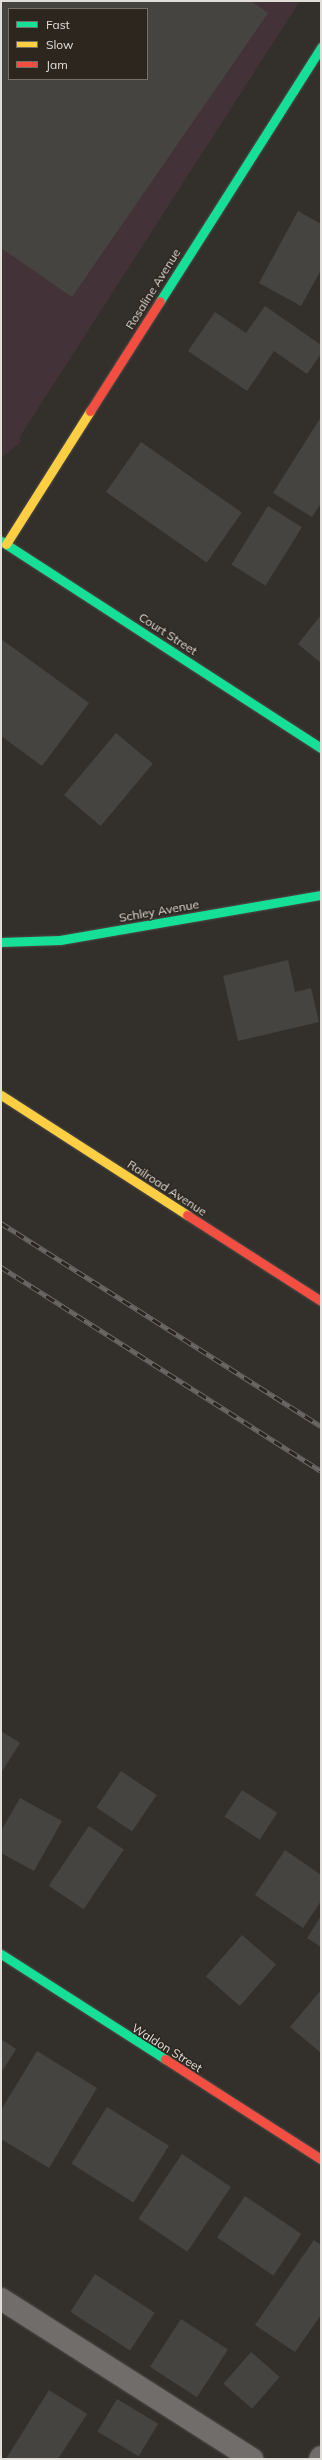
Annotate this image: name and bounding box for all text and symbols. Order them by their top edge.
legend [8,8,148,80]
text: Fast [46,17,70,32]
text: Slow [46,37,74,52]
text: Jam [46,57,68,72]
street label: Rosaline Avenue [122,246,184,332]
street label: Court Street [136,610,200,658]
street label: Schley Avenue [118,897,200,925]
street label: Railroad Avenue [125,1157,209,1219]
street label: Waldon Street [129,2021,205,2075]

